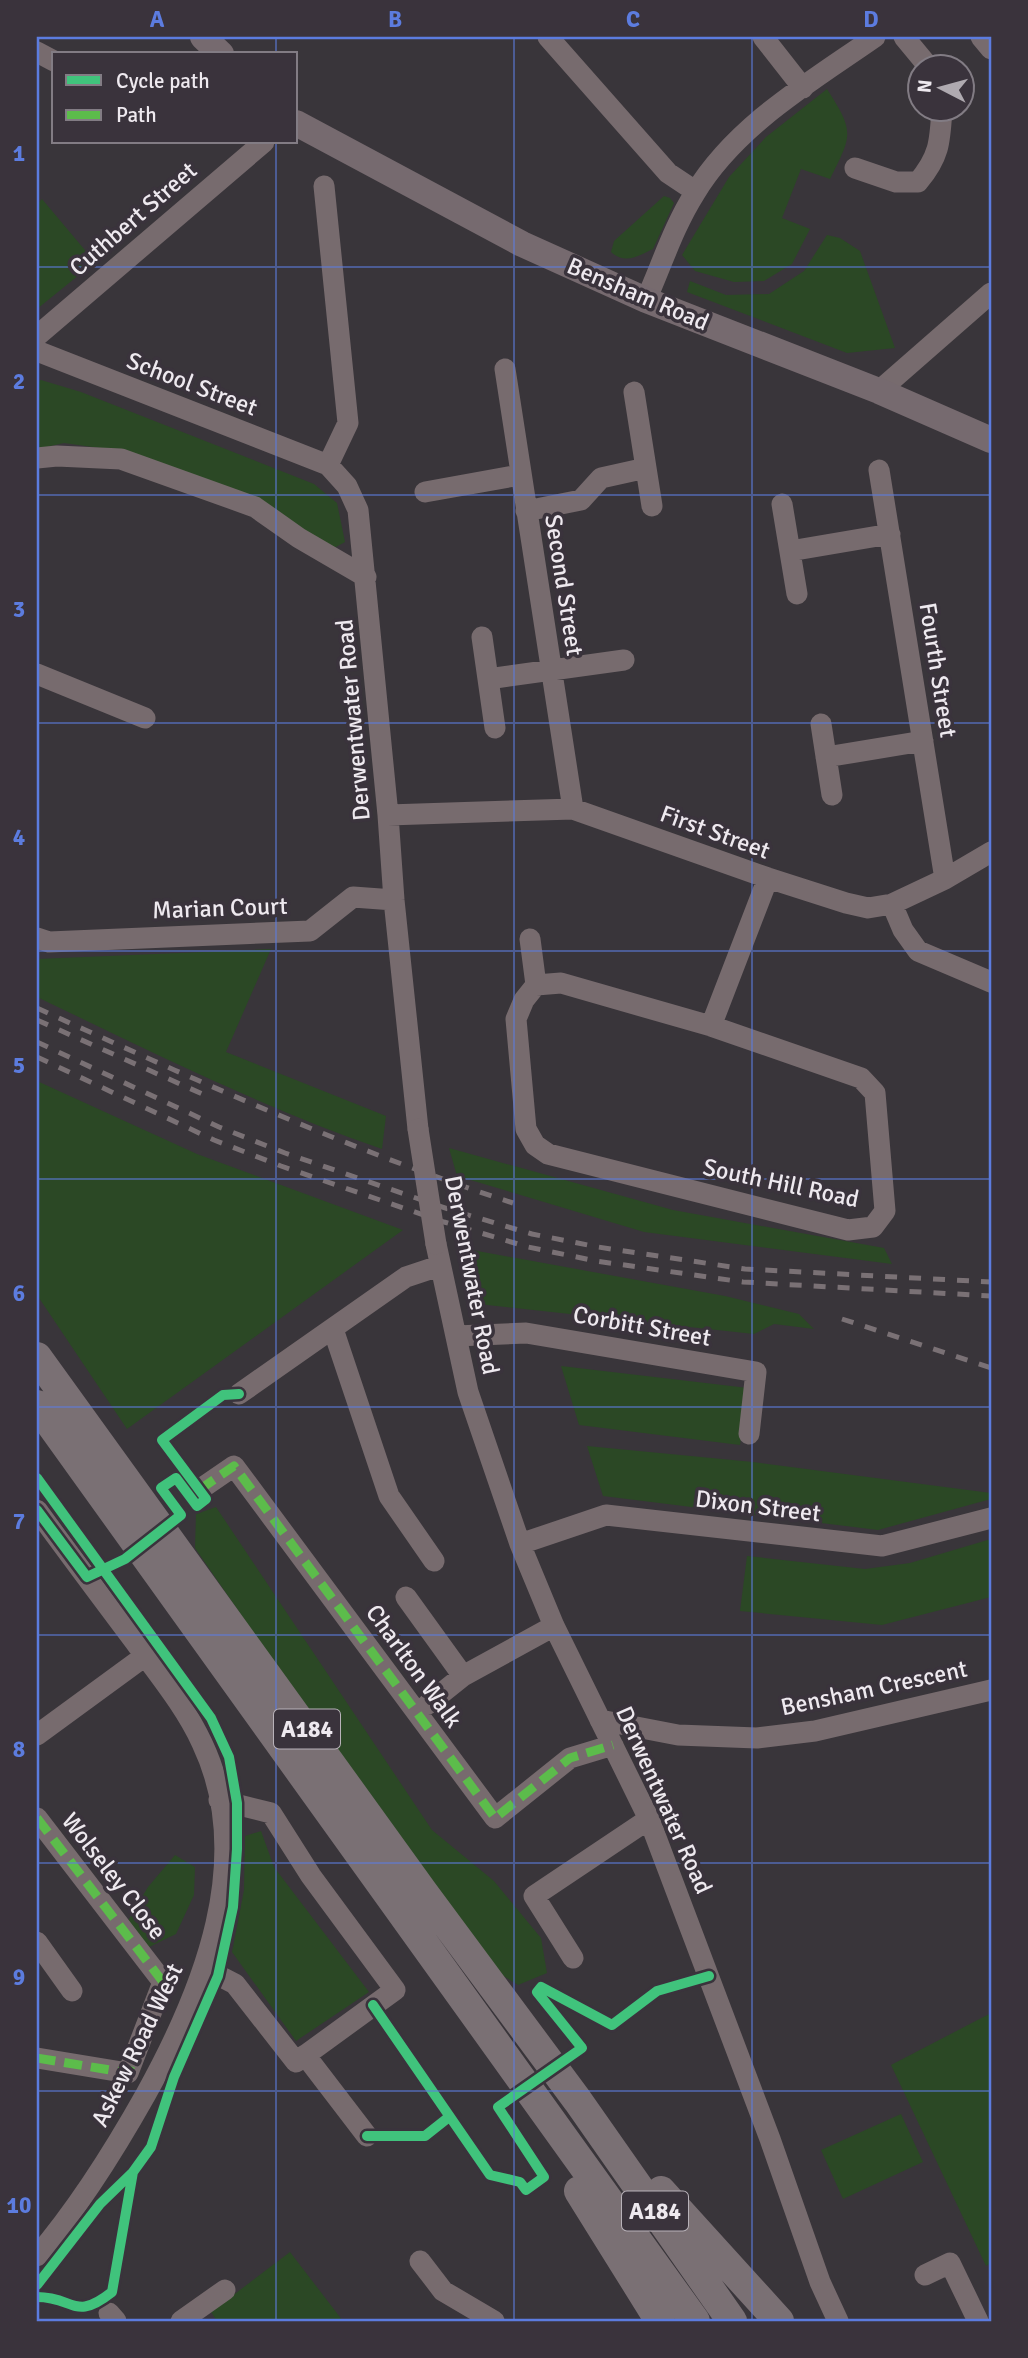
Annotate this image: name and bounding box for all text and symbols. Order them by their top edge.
text: A [150,5,165,34]
text: B [388,5,402,34]
text: C [626,5,640,34]
text: D [863,5,879,34]
legend [52,52,298,144]
north arrow [906,52,976,122]
text: Cycle path [116,68,210,94]
text: N [912,79,938,94]
text: Path [116,102,157,128]
text: 1 [13,139,25,168]
street label: Cuthbert Street [63,155,203,283]
street label: Bensham Road [563,251,713,337]
street label: School Street [122,345,262,423]
text: 2 [13,367,25,396]
street label: Second Street [538,512,590,658]
text: 3 [13,595,25,624]
street label: Fourth Street [913,600,963,740]
street label: Derwentwater Road [329,618,377,822]
street label: First Street [656,798,774,866]
text: 4 [13,823,25,852]
street label: Marian Court [152,891,288,925]
text: 5 [13,1051,25,1080]
street label: South Hill Road [700,1152,862,1214]
street label: Derwentwater Road [438,1173,506,1377]
text: 6 [13,1279,25,1308]
street label: Corbitt Street [571,1299,713,1353]
street label: Dixon Street [694,1483,822,1529]
text: 7 [13,1507,25,1536]
street label: Charlton Walk [359,1599,469,1733]
street label: Bensham Crescent [778,1654,970,1722]
street label: Derwentwater Road [609,1701,719,1899]
road number: A184 [274,1710,340,1748]
text: 8 [13,1735,25,1764]
street label: Wolseley Close [55,1807,173,1945]
street label: Askew Road West [84,1958,190,2132]
text: 9 [13,1963,25,1992]
text: 10 [7,2191,31,2220]
road number: A184 [622,2192,688,2230]

